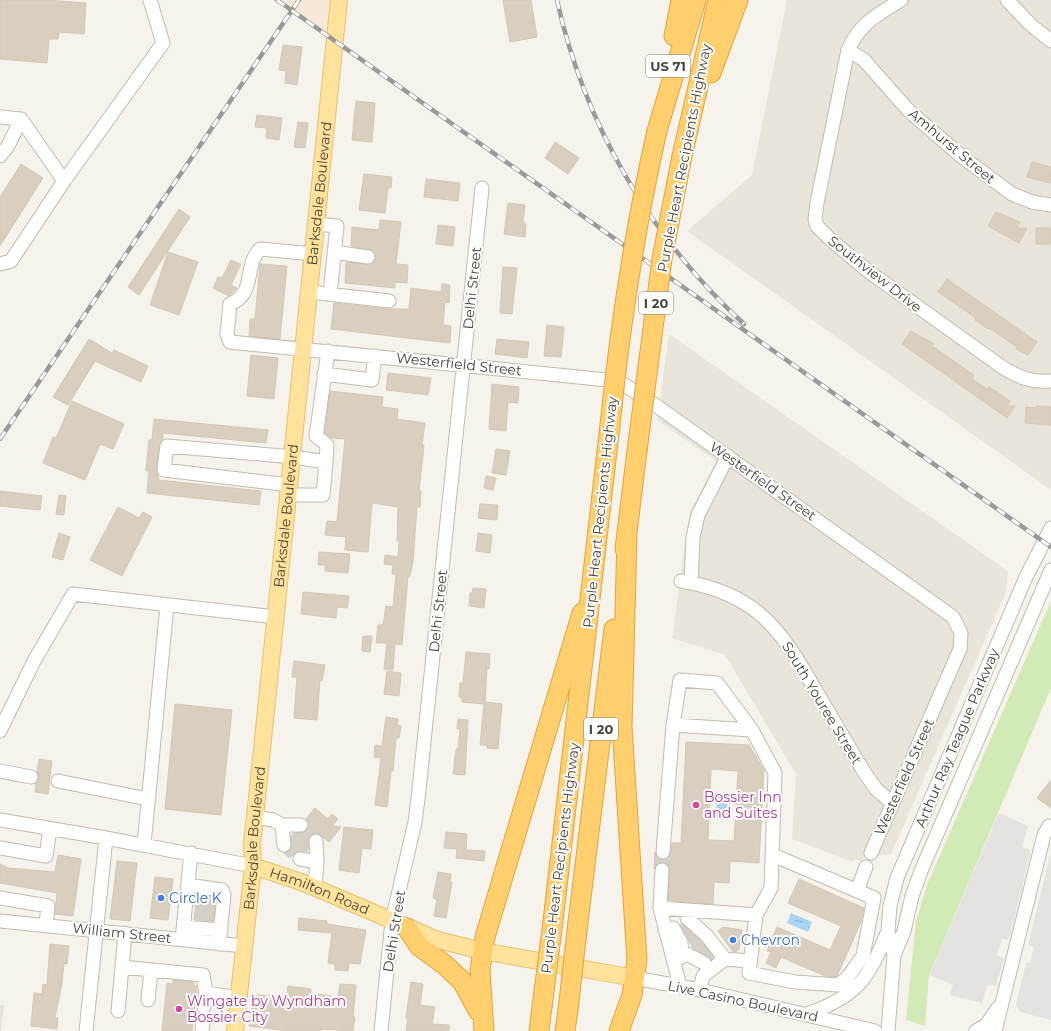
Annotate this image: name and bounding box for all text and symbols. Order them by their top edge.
street label: Purple Heart Recipients Highway [653,42,715,274]
road number: US 71 [646,55,690,77]
street label: Amhurst Street [905,104,999,188]
street label: Barksdale Boulevard [303,121,335,266]
street label: Southview Drive [824,232,926,316]
street label: Delhi Street [459,245,485,330]
road number: I 20 [639,292,673,314]
street label: Westerfield Street [395,348,523,380]
street label: Purple Heart Recipients Highway [579,395,621,629]
street label: Westerfield Street [706,437,820,525]
street label: Barksdale Boulevard [270,443,302,589]
street label: Delhi Street [425,568,451,653]
street label: South Youree Street [778,638,866,768]
street label: Arthur Ray Teague Parkway [911,645,1003,830]
street label: Westerfield Street [870,715,938,838]
road number: I 20 [584,718,618,740]
street label: Purple Heart Recipients Highway [537,741,583,975]
street label: Barksdale Boulevard [239,765,269,911]
place label: Bossier Inn and Suites [704,788,782,822]
marker: Bossier Inn and Suites [691,800,701,810]
street label: Hamilton Road [267,863,372,919]
street label: Delhi Street [379,888,409,973]
place label: Circle K [169,889,222,907]
marker: Circle K [156,893,166,903]
street label: William Street [72,919,173,947]
place label: Chevron [741,931,800,949]
marker: Chevron [728,935,738,945]
street label: Live Casino Boulevard [666,976,820,1026]
place label: Wingate by Wyndham Bossier City [187,992,346,1026]
marker: Wingate by Wyndham Bossier City [174,1004,184,1014]

